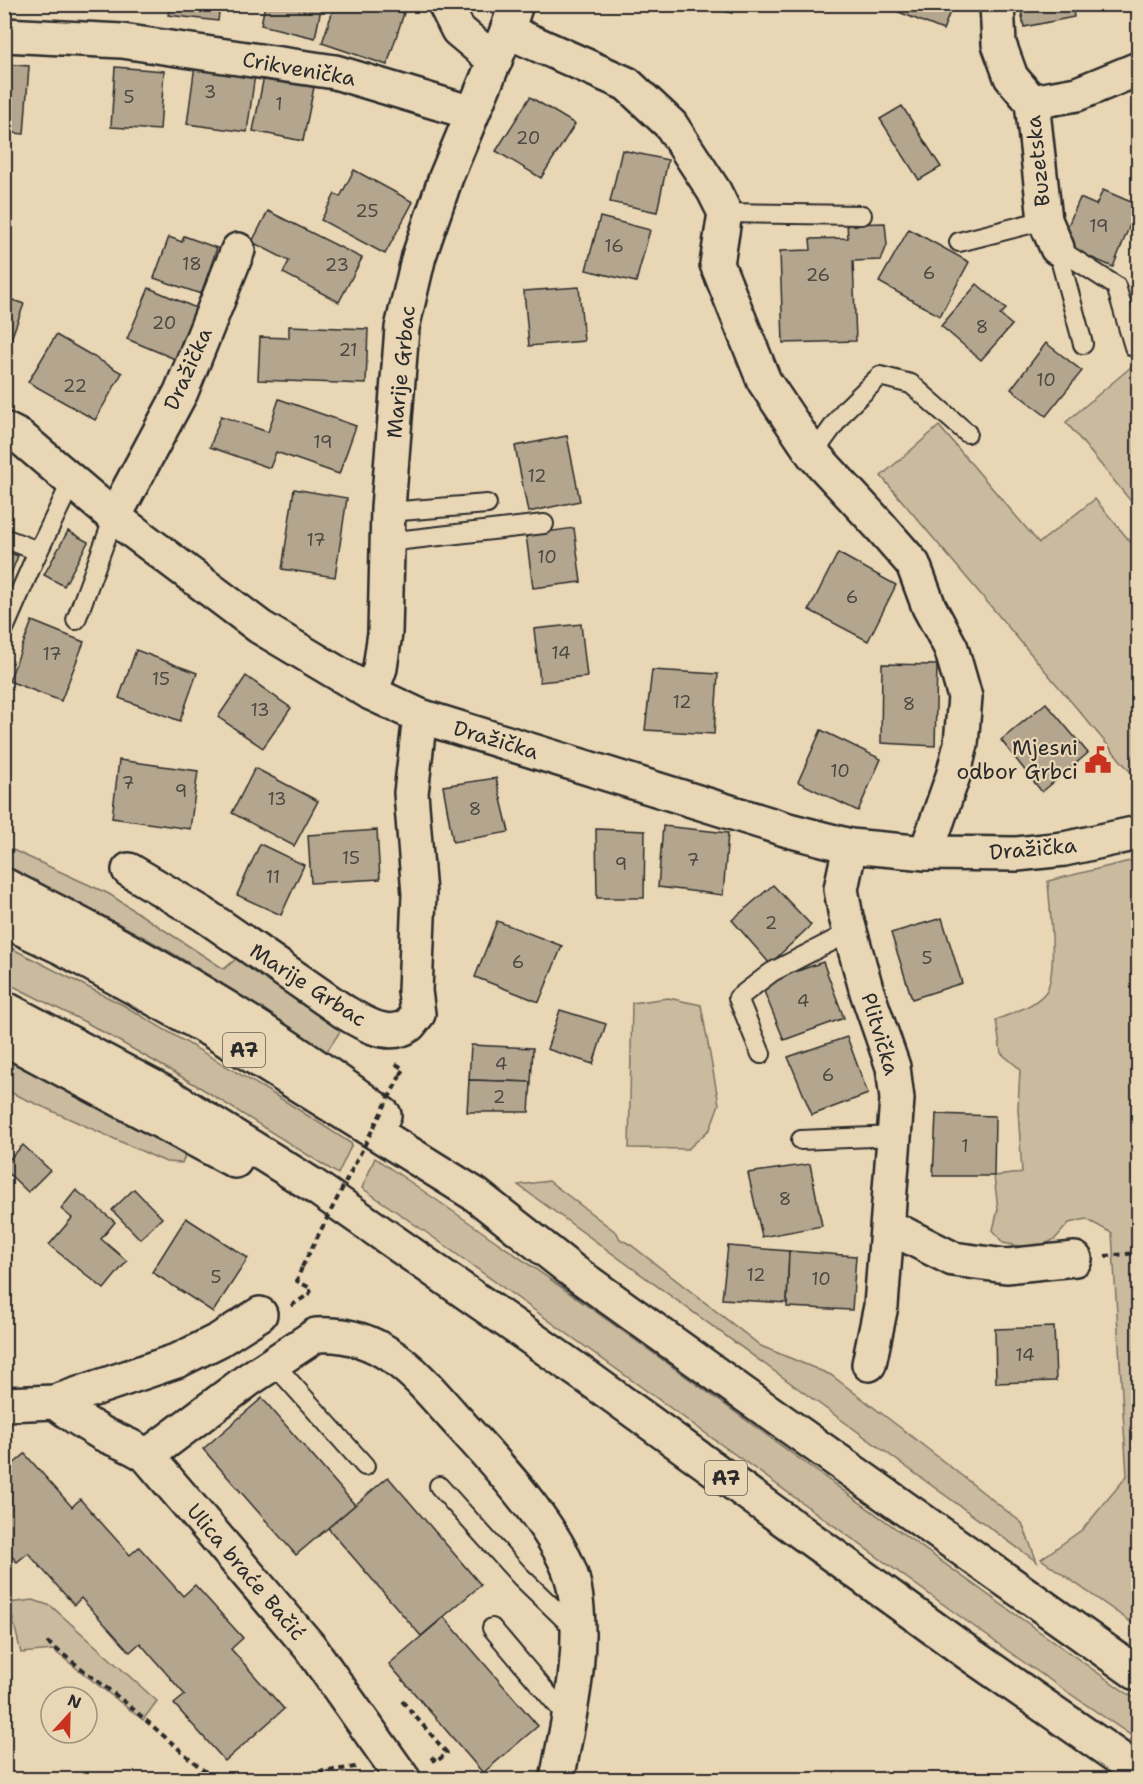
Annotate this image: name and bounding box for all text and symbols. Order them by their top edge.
street label: Crikvenička [240,45,358,93]
house number: 3 [204,80,216,104]
house number: 5 [123,85,135,109]
house number: 1 [275,92,283,116]
street label: Buzetska [1019,114,1057,208]
house number: 20 [516,126,540,150]
house number: 25 [355,199,379,223]
house number: 19 [1089,214,1109,238]
house number: 16 [604,234,624,258]
house number: 18 [182,252,202,276]
house number: 23 [325,253,349,277]
house number: 6 [923,261,935,285]
house number: 26 [806,263,830,287]
street label: Marije Grbac [380,304,422,440]
house number: 20 [152,311,176,335]
house number: 8 [976,315,988,339]
street label: Dražička [157,323,219,415]
house number: 21 [338,338,358,362]
house number: 10 [1036,368,1056,392]
house number: 22 [63,374,87,398]
house number: 19 [313,430,333,454]
house number: 12 [527,464,547,488]
house number: 17 [306,528,326,552]
house number: 10 [537,545,557,569]
house number: 6 [846,585,858,609]
house number: 14 [551,641,571,665]
house number: 17 [42,642,62,666]
house number: 15 [152,667,170,691]
house number: 12 [672,690,692,714]
house number: 8 [903,692,915,716]
house number: 13 [250,698,270,722]
street label: Dražička [450,714,542,766]
place label: Mjesni odbor Grbci [957,734,1078,786]
public building icon: Mjesni odbor Grbci [1083,745,1113,775]
house number: 10 [830,759,850,783]
house number: 7 [122,771,134,795]
house number: 9 [175,779,187,803]
house number: 13 [267,787,287,811]
house number: 8 [469,797,481,821]
street label: Dražička [988,831,1078,867]
house number: 15 [342,846,360,870]
house number: 7 [687,848,699,872]
house number: 9 [615,852,627,876]
house number: 11 [266,865,280,889]
house number: 2 [765,911,777,935]
street label: Marije Grbac [244,937,372,1033]
house number: 5 [921,946,933,970]
house number: 6 [512,950,524,974]
house number: 4 [797,989,809,1013]
street label: Plitvička [854,989,906,1079]
road number: A7 [223,1033,265,1067]
house number: 4 [495,1052,507,1076]
house number: 6 [822,1063,834,1087]
house number: 2 [493,1085,505,1109]
house number: 1 [961,1134,969,1158]
house number: 8 [779,1187,791,1211]
house number: 12 [746,1263,766,1287]
house number: 5 [210,1265,222,1289]
house number: 10 [811,1267,831,1291]
house number: 14 [1015,1343,1035,1367]
road number: A7 [705,1461,747,1495]
street label: Ulica braće Bačić [180,1498,312,1646]
north arrow [39,1685,99,1745]
text: N [65,1689,84,1714]

